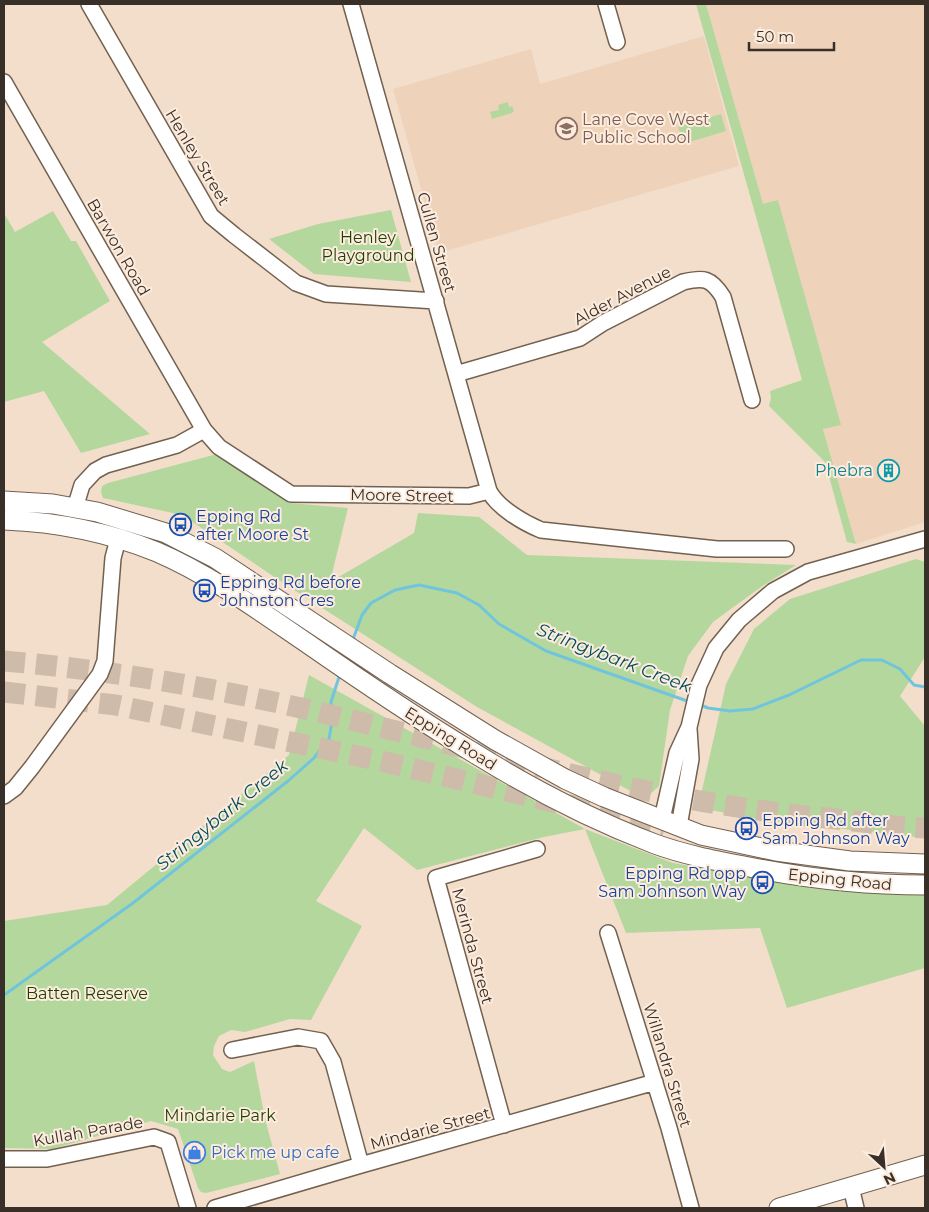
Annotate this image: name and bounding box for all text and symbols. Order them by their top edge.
scale bar [749,20,834,52]
text: 50 m [756,27,794,46]
street label: Henley Street [161,106,234,209]
place label: Lane Cove West Public School [582,110,710,147]
school or university icon: Lane Cove West Public School [554,116,578,140]
street label: Cullen Street [413,190,460,295]
street label: Barwon Road [83,195,154,299]
park label: Henley Playground [322,228,414,265]
street label: Alder Avenue [570,262,674,329]
building icon: Phebra [877,458,901,482]
place label: Phebra [815,461,873,480]
street label: Moore Street [350,485,455,506]
place label: Epping Rd after Moore St [196,507,310,544]
bus stop icon: Epping Rd after Moore St [168,513,192,537]
place label: Epping Rd before Johnston Cres [219,573,361,610]
bus stop icon: Epping Rd before Johnston Cres [192,579,216,603]
water label: Stringybark Creek [534,618,696,698]
street label: Epping Road [401,703,500,774]
water label: Stringybark Creek [151,754,294,875]
place label: Epping Rd after Sam Johnson Way [762,811,910,848]
bus stop icon: Epping Rd after Sam Johnson Way [734,817,758,841]
place label: Epping Rd opp Sam Johnson Way [598,864,746,901]
street label: Epping Road [787,865,893,894]
bus stop icon: Epping Rd opp Sam Johnson Way [750,870,774,894]
street label: Merinda Street [448,886,497,1007]
park label: Batten Reserve [26,984,148,1003]
street label: Willandra Street [640,1001,696,1130]
street label: Mindarie Street [368,1103,493,1154]
park label: Mindarie Park [164,1106,276,1125]
street label: Kullah Parade [32,1112,145,1151]
shop icon: Pick me up cafe [183,1140,207,1164]
north arrow [859,1142,909,1192]
place label: Pick me up cafe [211,1143,339,1162]
text: N [881,1168,899,1189]

